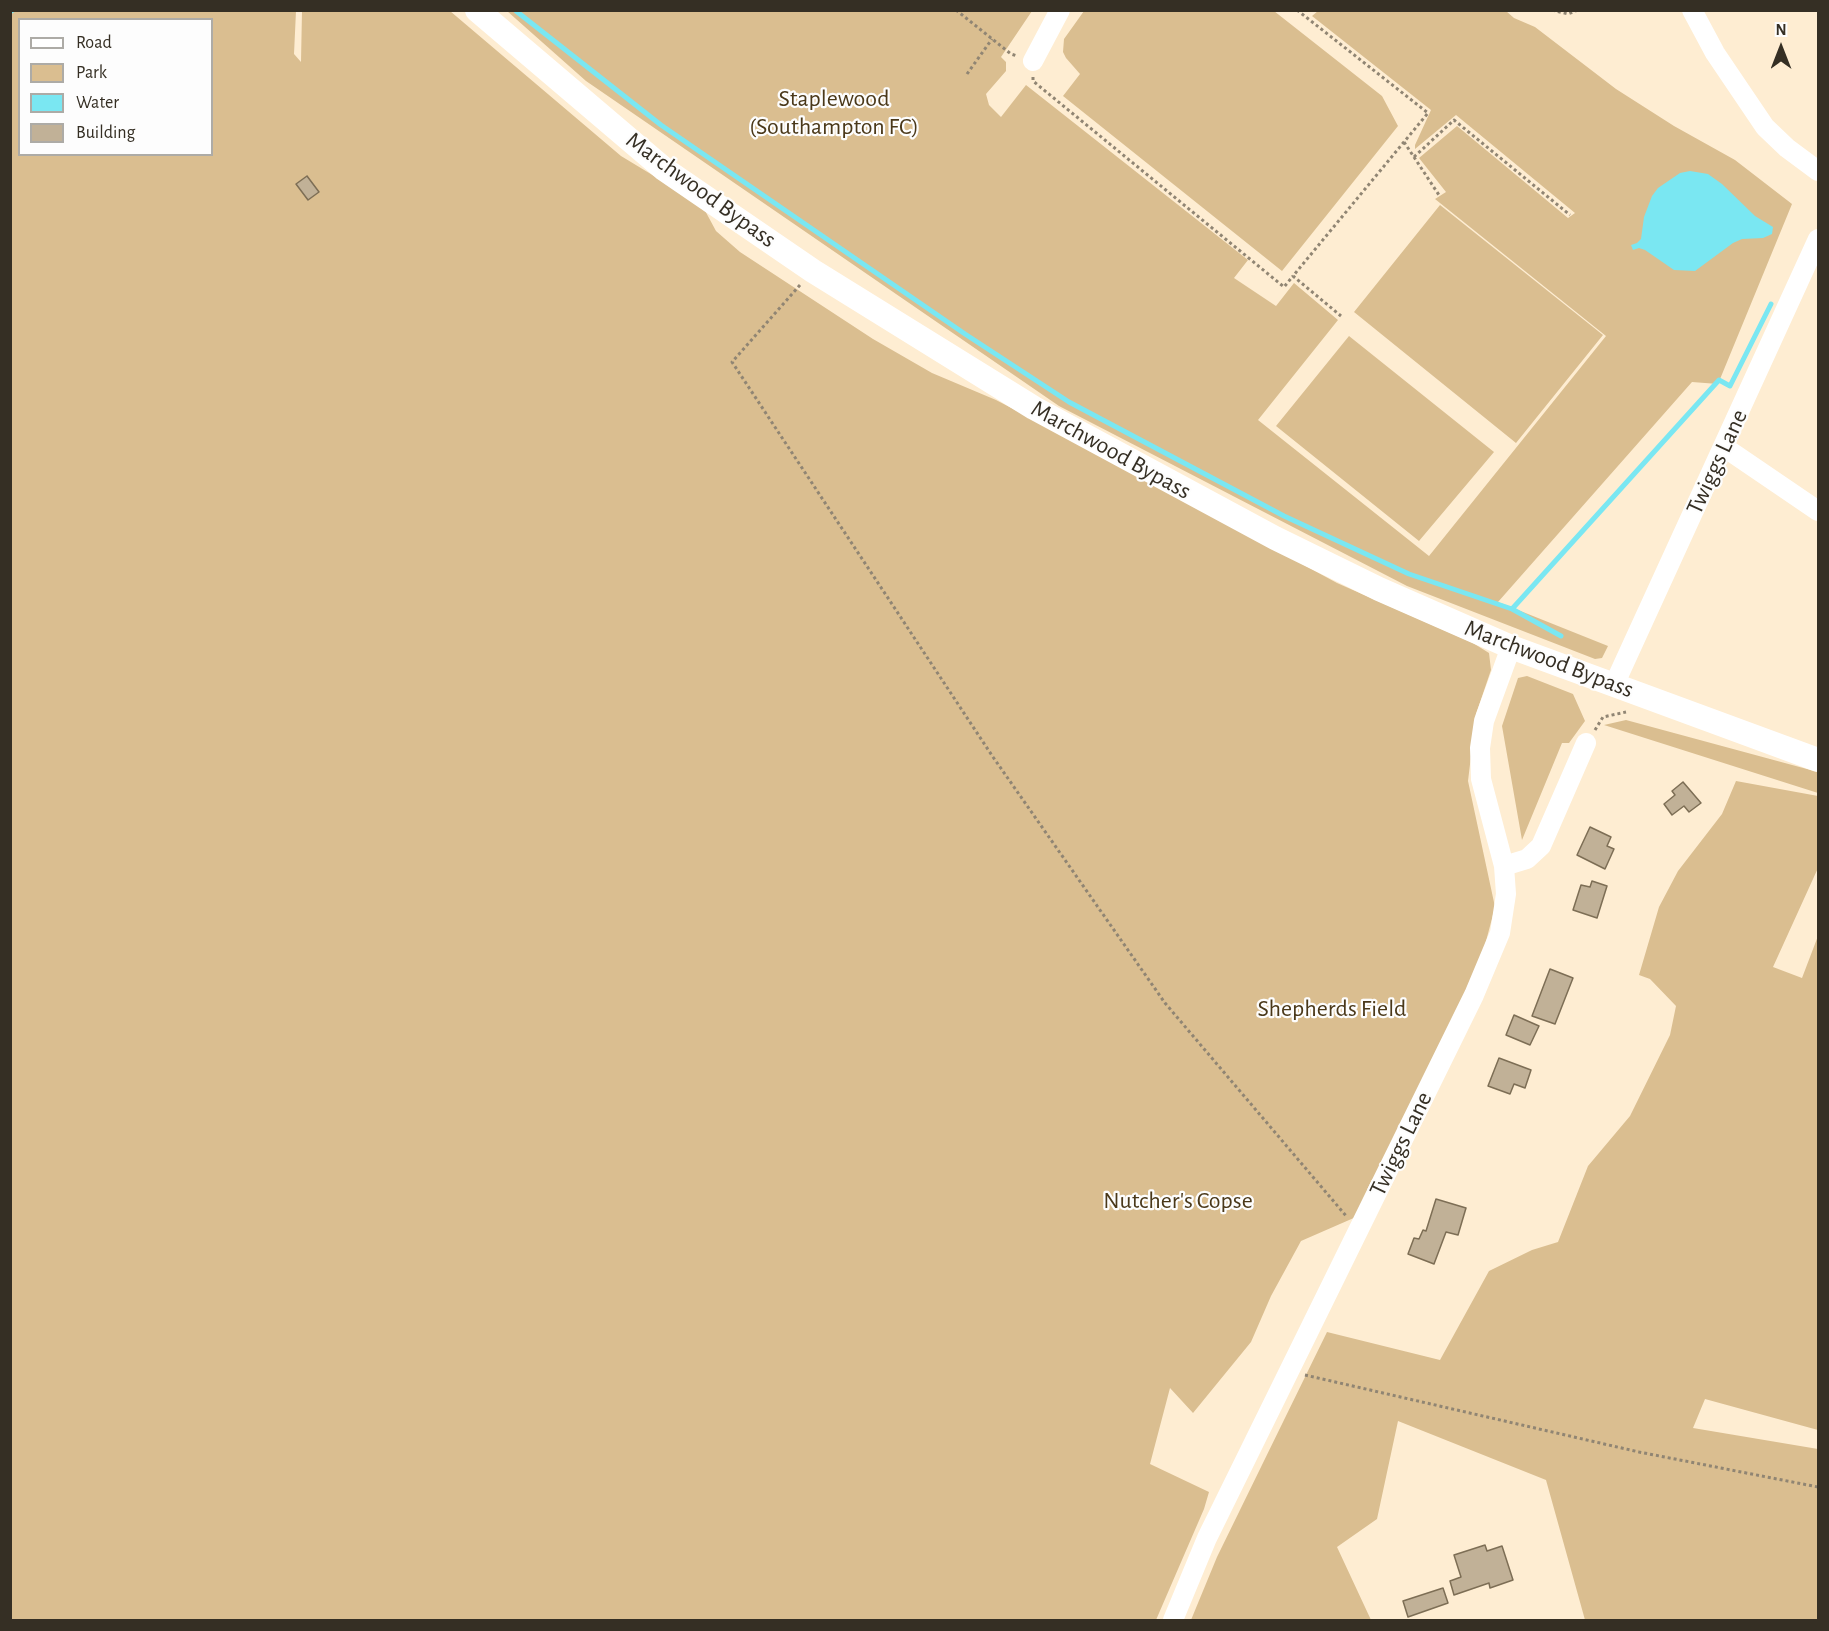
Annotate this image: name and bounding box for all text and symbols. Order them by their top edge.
legend [18,18,213,156]
north arrow [1751,18,1811,78]
text: N [1775,22,1787,38]
text: Road [76,34,112,52]
text: Park [76,64,107,82]
park label: Staplewood (Southampton FC) [749,85,919,141]
text: Water [76,94,119,112]
text: Building [76,124,135,142]
street label: Marchwood Bypass [620,126,782,254]
street label: Marchwood Bypass [1026,394,1196,506]
street label: Twiggs Lane [1680,405,1754,519]
street label: Marchwood Bypass [1461,614,1637,704]
park label: Shepherds Field [1257,995,1407,1023]
street label: Twiggs Lane [1363,1087,1439,1201]
park label: Nutcher's Copse [1103,1187,1253,1215]

